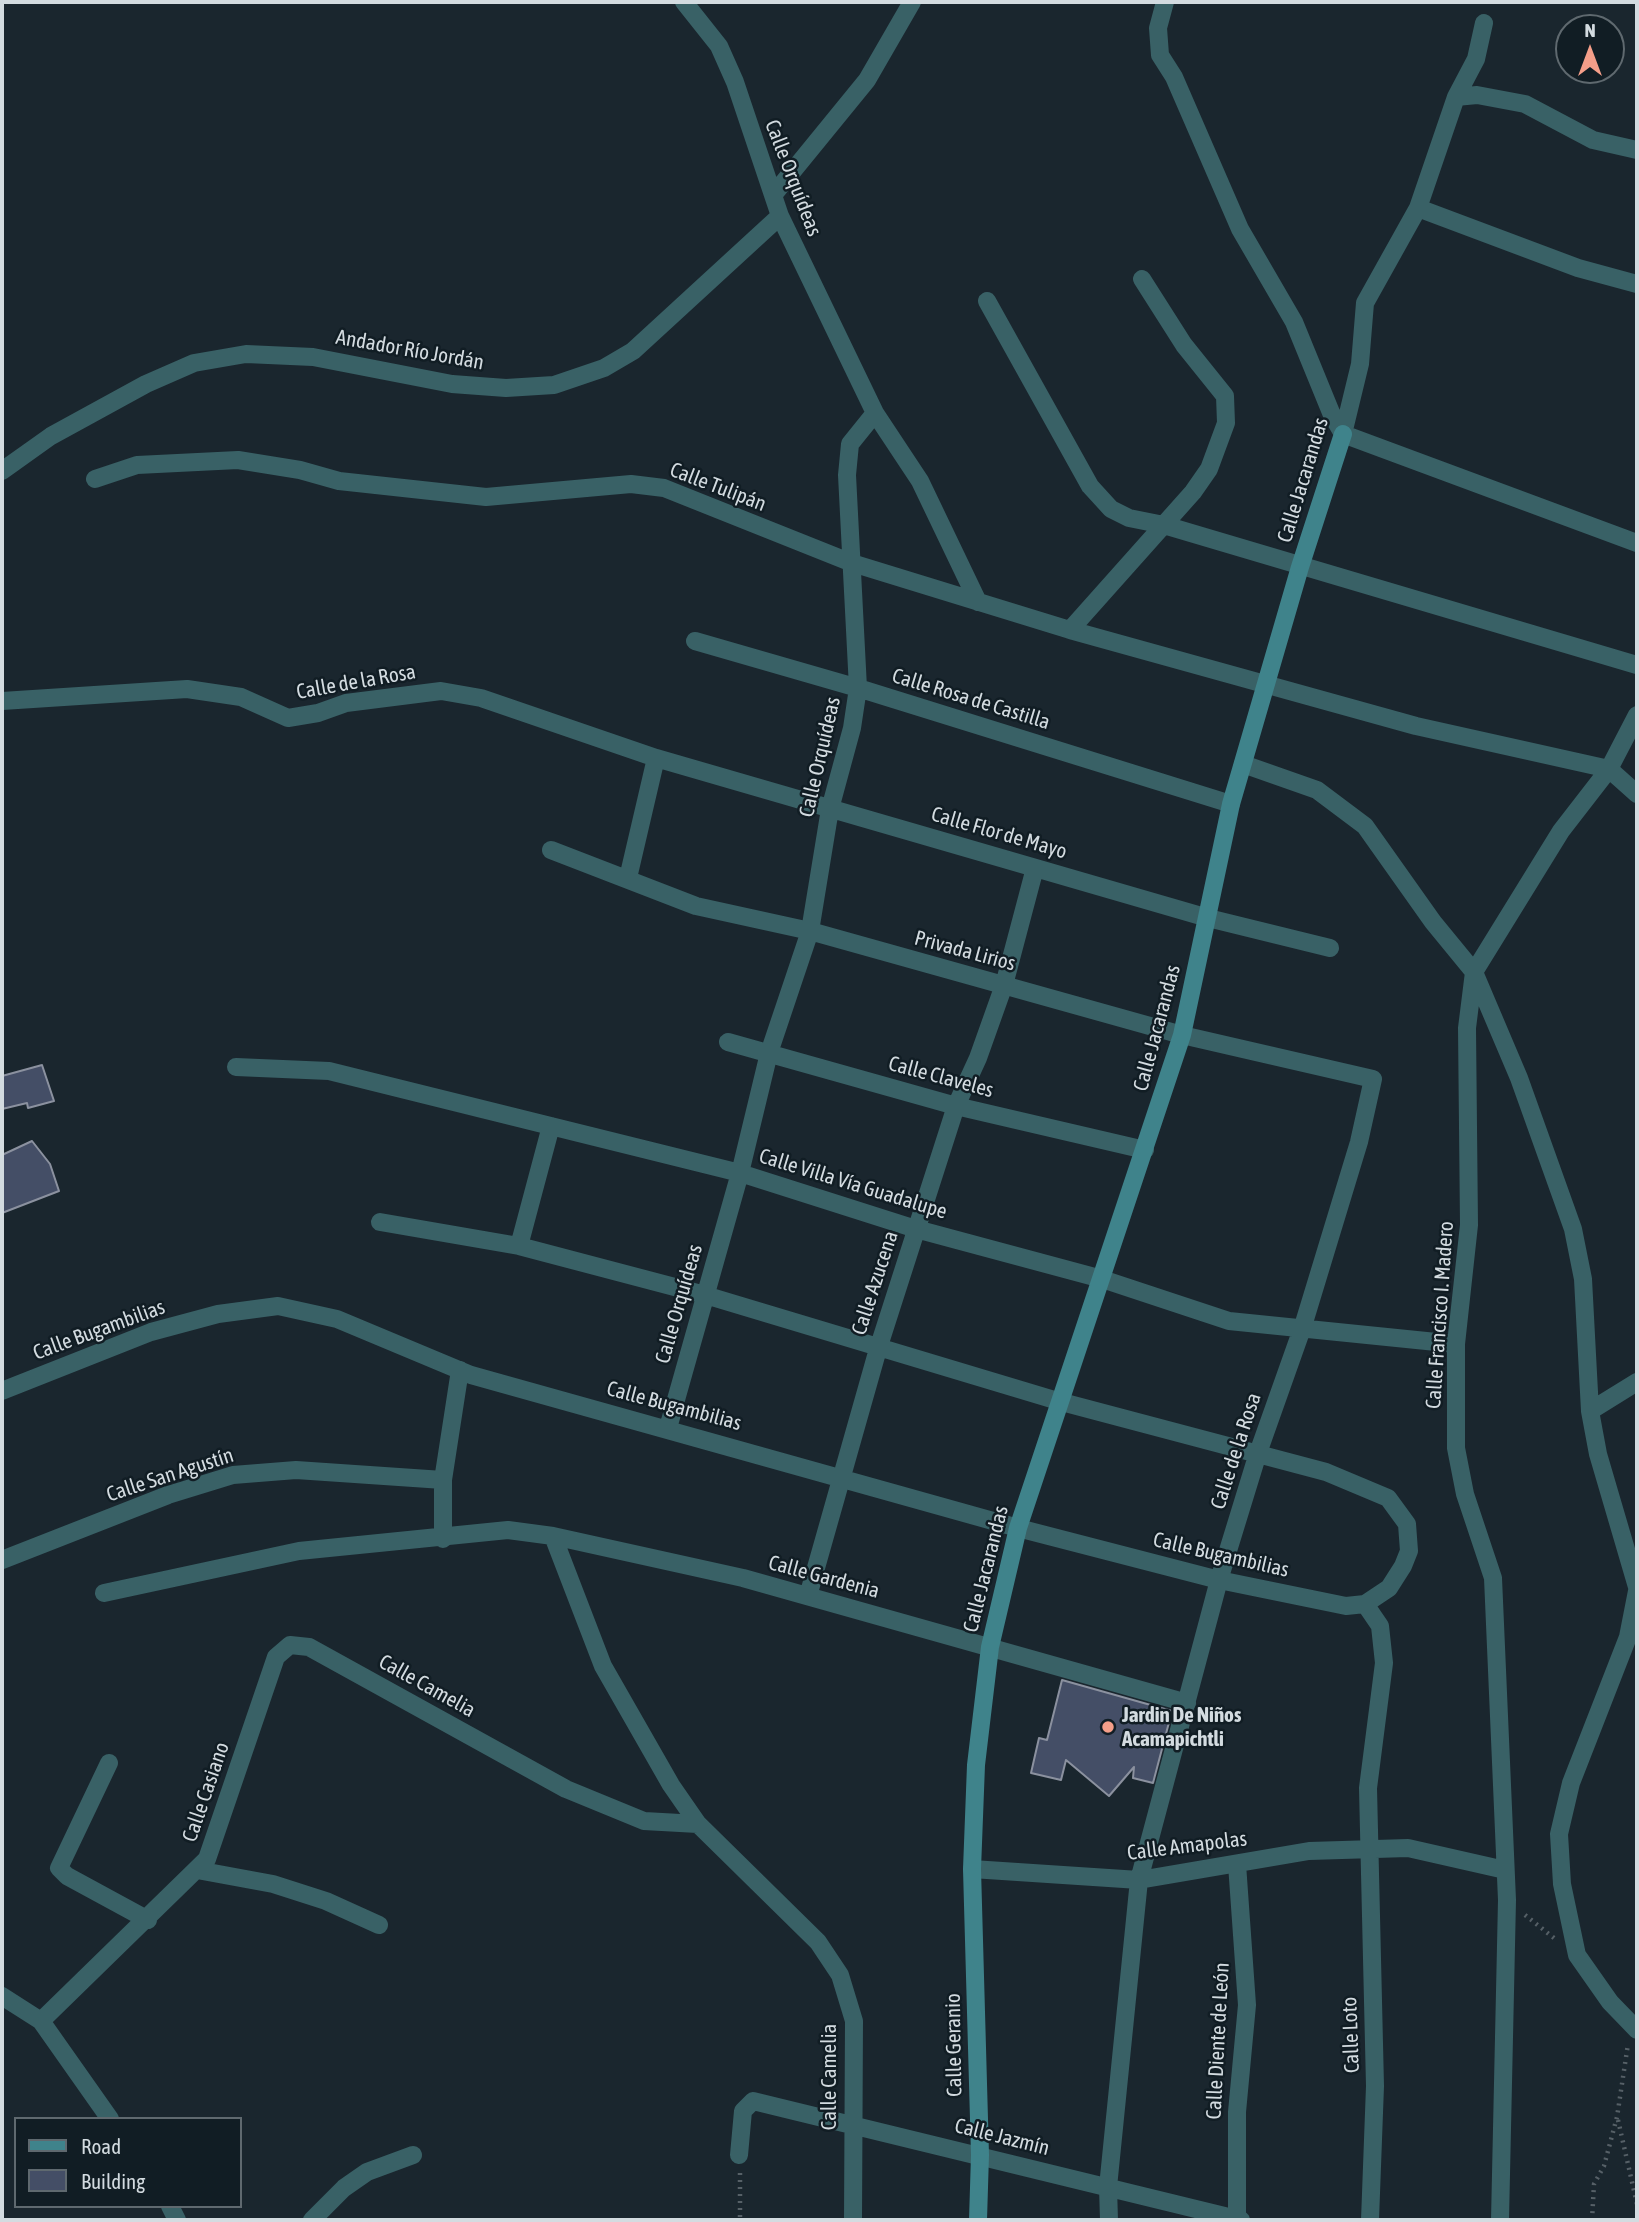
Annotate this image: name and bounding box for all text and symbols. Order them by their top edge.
north arrow [1555,14,1625,84]
text: N [1584,19,1596,41]
street label: Calle Orquídeas [759,116,827,240]
street label: Andador Río Jordán [334,325,486,375]
street label: Calle Jacarandas [1272,414,1334,546]
street label: Calle Tulipán [666,457,770,517]
street label: Calle de la Rosa [294,659,418,705]
street label: Calle Rosa de Castilla [889,663,1053,735]
street label: Calle Orquídeas [794,694,846,820]
street label: Calle Flor de Mayo [928,802,1070,864]
street label: Privada Lirios [912,925,1018,977]
street label: Calle Jacarandas [1128,962,1186,1094]
street label: Calle Claveles [886,1051,996,1103]
street label: Calle Villa Vía Guadalupe [756,1143,950,1225]
street label: Calle Francisco I. Madero [1421,1220,1459,1410]
street label: Calle Azucena [846,1228,904,1338]
street label: Calle Orquídeas [650,1242,708,1366]
street label: Calle Bugambilias [30,1294,168,1366]
street label: Calle Bugambilias [604,1376,744,1436]
street label: Calle de la Rosa [1205,1390,1267,1512]
street label: Calle San Agustín [103,1443,237,1507]
street label: Calle Jacarandas [958,1503,1014,1635]
street label: Calle Bugambilias [1151,1527,1291,1583]
street label: Calle Gardenia [766,1550,882,1604]
street label: Calle Camelia [374,1649,480,1723]
place label: Jardin De Niños Acamapichtli [1122,1702,1241,1752]
marker: Jardin De Niños Acamapichtli [1100,1719,1116,1735]
street label: Calle Casiano [177,1739,235,1845]
street label: Calle Amapolas [1126,1826,1248,1866]
street label: Calle Diente de León [1201,1962,1235,2120]
street label: Calle Geranio [940,1993,968,2097]
street label: Calle Loto [1337,1996,1365,2074]
street label: Calle Camelia [816,2024,842,2130]
street label: Calle Jazmín [952,2113,1052,2161]
legend [14,2117,242,2208]
text: Road [81,2134,121,2158]
text: Building [81,2169,145,2193]

